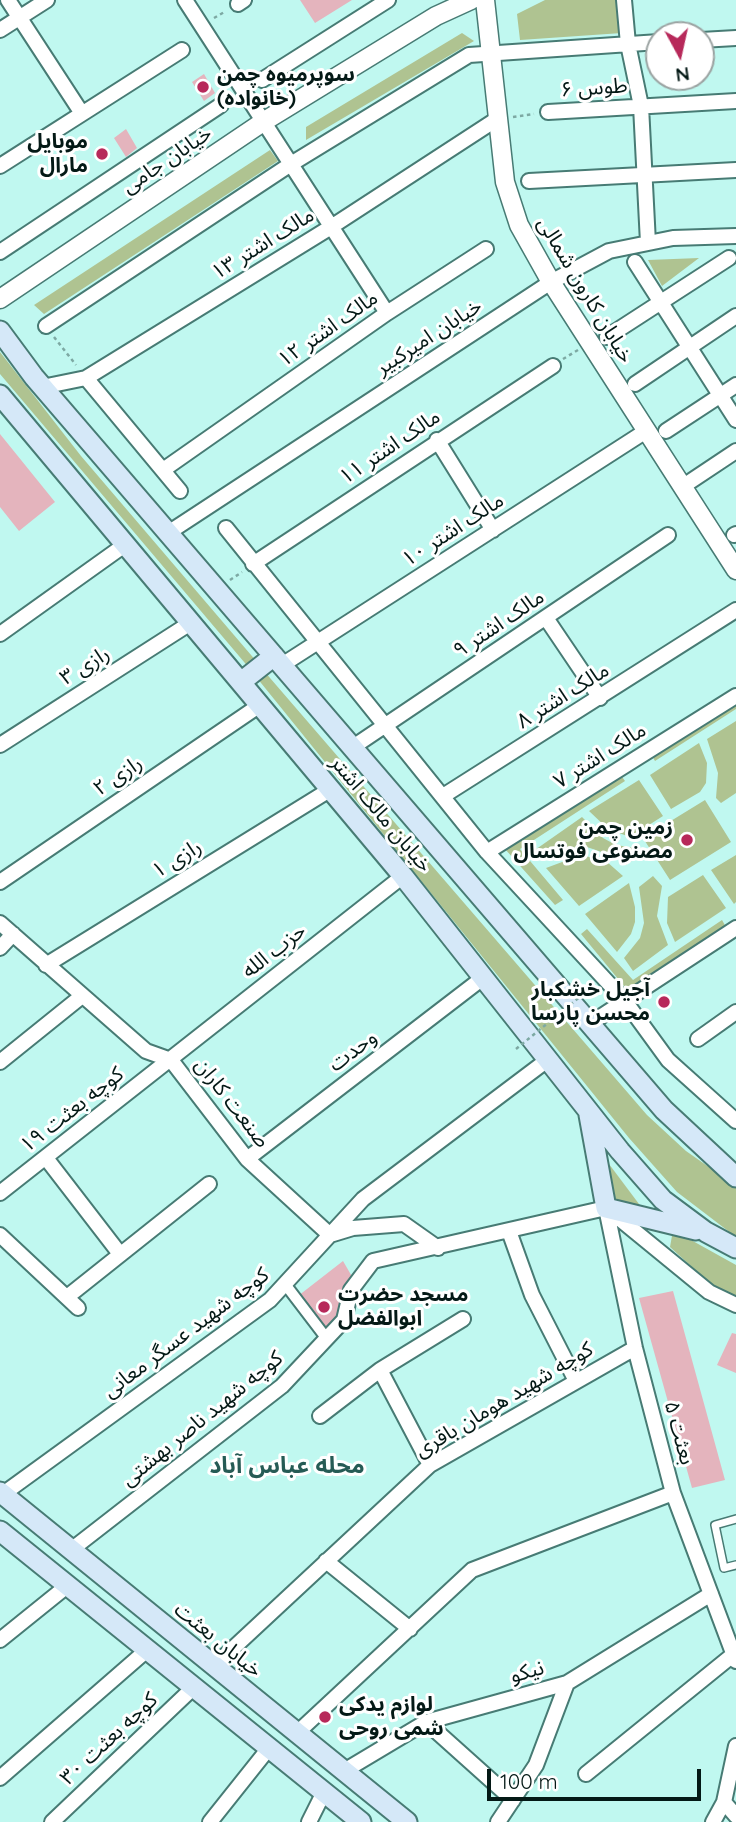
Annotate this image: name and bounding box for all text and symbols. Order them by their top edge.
north arrow [645,21,715,91]
place label: سوپرمیوه چمن (خانواده) [217,62,355,112]
text: N [674,62,691,88]
street label: طوس ۶ [560,73,628,103]
marker: سوپرمیوه چمن (خانواده) [195,79,211,95]
street label: خیابان جامی [117,121,217,199]
place label: موبایل مارال [27,129,88,179]
marker: موبایل مارال [94,146,110,162]
street label: مالک اشتر ۱۳ [207,203,319,285]
street label: خیابان کارون شمالی [532,212,638,368]
street label: مالک اشتر ۱۲ [273,285,383,373]
street label: خیابان امیرکبیر [371,293,487,381]
street label: مالک اشتر ۱۱ [335,404,445,490]
street label: مالک اشتر ۱۰ [397,488,509,572]
street label: مالک اشتر ۹ [449,584,549,664]
street label: رازی ۳ [56,641,114,691]
street label: مالک اشتر ۸ [512,658,614,734]
street label: مالک اشتر ۷ [549,718,651,794]
street label: رازی ۲ [89,751,147,801]
street label: خیابان مالک اشتر [325,751,437,877]
place label: زمین چمن مصنوعی فوتسال [513,815,673,865]
marker: زمین چمن مصنوعی فوتسال [679,832,695,848]
street label: رازی ۱ [148,834,206,884]
street label: حزب الله [237,918,311,984]
place label: آجیل خشکبار محسن پارسا [531,977,650,1027]
marker: آجیل خشکبار محسن پارسا [656,994,672,1010]
street label: وحدت [324,1025,382,1077]
street label: صنعت کاران [189,1053,275,1153]
street label: کوچه بعثت ۱۹ [15,1062,129,1158]
street label: کوچه شهید عسگر معانی [98,1262,274,1404]
place label: مسجد حضرت ابوالفضل [338,1282,468,1332]
marker: مسجد حضرت ابوالفضل [316,1299,332,1315]
street label: کوچه شهید هومان باقری [410,1337,598,1463]
street label: کوچه شهید ناصر بهشتی [116,1346,288,1492]
street label: بعثت ۵ [658,1398,700,1468]
district label: محله عباس آباد [209,1452,365,1480]
street label: خیابان بعثت [169,1597,267,1683]
street label: نیکو [507,1655,547,1689]
street label: کوچه بعثت ۳۰ [55,1687,163,1791]
place label: لوازم یدکی شمی روحی [339,1692,444,1742]
marker: لوازم یدکی شمی روحی [317,1709,333,1725]
scale bar [491,1756,704,1800]
text: 100 m [500,1768,558,1794]

